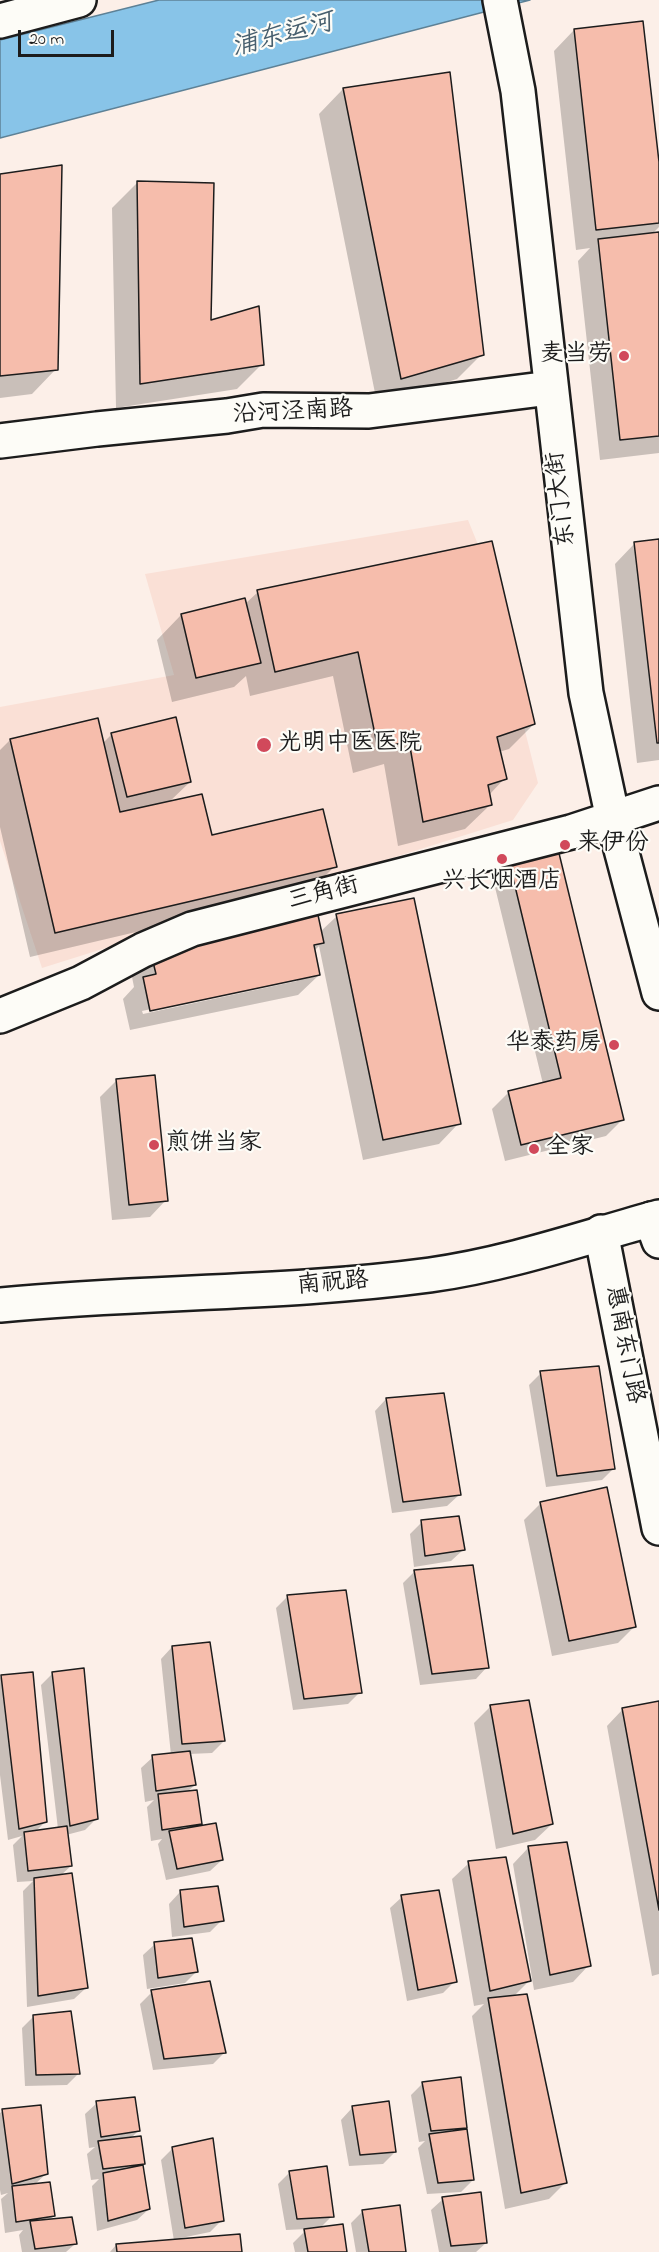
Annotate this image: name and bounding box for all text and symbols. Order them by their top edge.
water label: 浦东运河 [229,8,337,66]
scale bar [21,18,117,56]
text: 20 m [29,27,64,53]
place label: 麦当劳 [540,342,612,370]
marker: 麦当劳 [617,349,631,363]
street label: 沿河泾南路 [232,396,354,432]
street label: 东门大街 [543,450,583,548]
place label: 光明中医医院 [278,731,422,759]
marker: 光明中医医院 [255,736,273,754]
place label: 来伊份 [577,831,649,859]
marker: 来伊份 [558,838,572,852]
marker: 兴长烟酒店 [495,852,509,866]
place label: 兴长烟酒店 [442,869,562,897]
street label: 三角街 [286,872,362,918]
place label: 华泰药房 [506,1031,602,1059]
marker: 华泰药房 [607,1038,621,1052]
place label: 煎饼当家 [166,1131,262,1159]
place label: 全家 [546,1135,594,1163]
marker: 煎饼当家 [147,1138,161,1152]
marker: 全家 [527,1142,541,1156]
street label: 南祝路 [296,1268,370,1302]
street label: 惠南东门路 [597,1283,649,1407]

